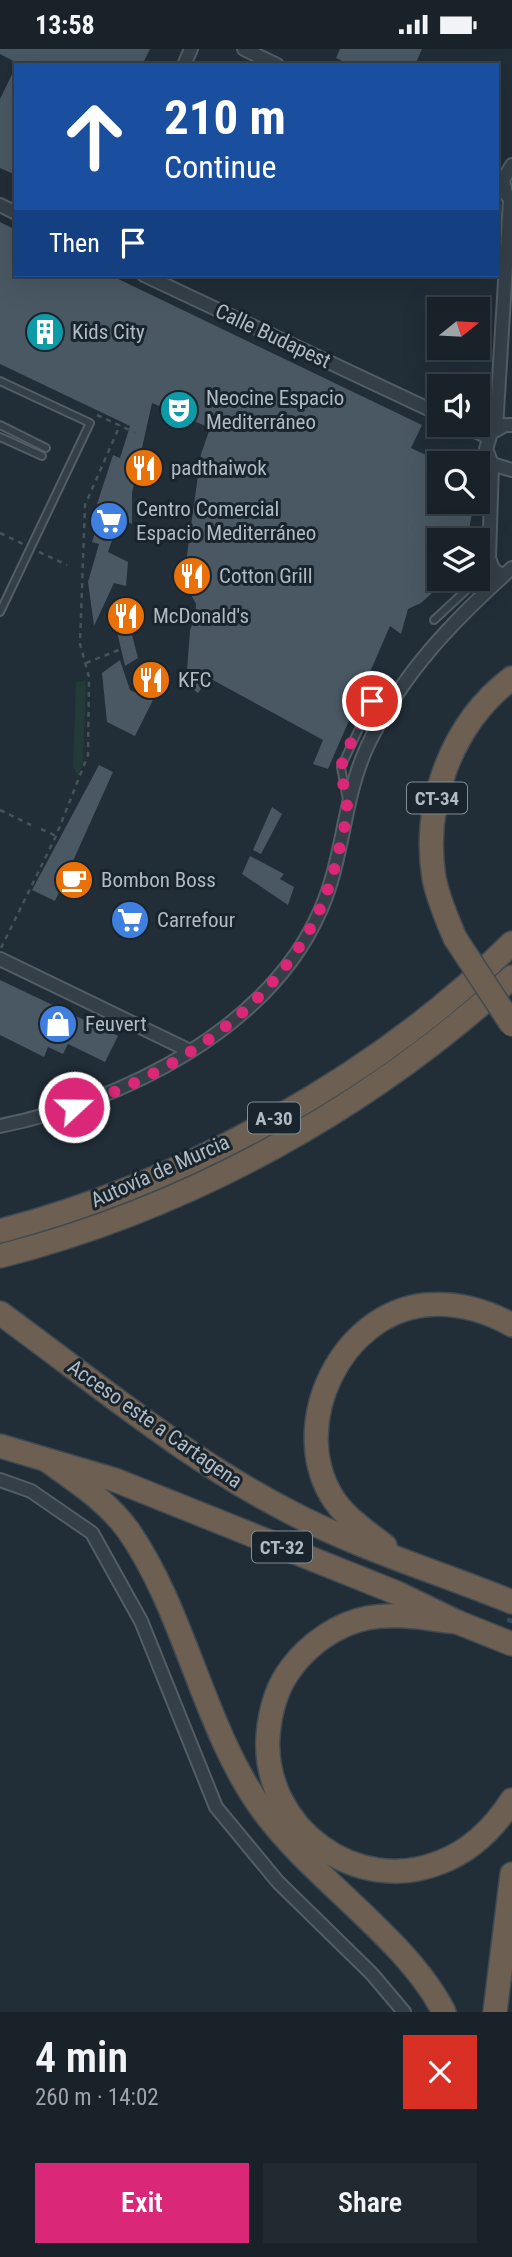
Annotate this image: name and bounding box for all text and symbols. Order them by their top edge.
text: 13:58 [35,10,95,40]
text: 210 m [164,89,286,146]
icon: ahead [49,91,140,182]
text: Continue [164,148,276,186]
icon: arrive [114,224,152,262]
text: Then [49,228,100,258]
north arrow [427,297,490,361]
map controls [427,297,490,591]
street label: Calle Budapest [212,299,334,373]
building icon: Kids City [24,311,66,353]
place label: Kids City [72,320,145,344]
button: sound [427,374,490,437]
place label: Neocine Espacio Mediterráneo [206,386,344,434]
theatre icon: Neocine Espacio Mediterráneo [158,389,200,431]
restaurant icon: padthaiwok [123,447,165,489]
button: search [427,451,490,514]
place label: padthaiwok [171,456,267,480]
place label: Centro Comercial Espacio Mediterráneo [136,497,316,545]
supermarket icon: Centro Comercial Espacio Mediterráneo [88,500,130,542]
button: layers [427,528,490,591]
restaurant icon: Cotton Grill [171,555,213,597]
place label: Cotton Grill [219,564,312,588]
restaurant icon: McDonald's [105,595,147,637]
place label: McDonald's [153,604,249,628]
restaurant icon: KFC [130,659,172,701]
place label: KFC [178,668,211,692]
pin [342,671,402,731]
icon: arrive [353,682,391,720]
road number: CT-34 [407,783,467,813]
cafe icon: Bombon Boss [53,859,95,901]
place label: Bombon Boss [101,868,216,892]
supermarket icon: Carrefour [109,899,151,941]
place label: Carrefour [157,908,235,932]
shop icon: Feuvert [37,1003,79,1045]
place label: Feuvert [85,1012,147,1036]
position arrow [37,1070,111,1144]
road number: A-30 [248,1103,300,1133]
street label: Autovía de Murcia [87,1130,233,1212]
street label: Acceso este a Cartagena [63,1355,247,1493]
road number: CT-32 [252,1531,312,1563]
text: 4 min [35,2033,128,2082]
button: close [403,2035,477,2109]
text: 260 m · 14:02 [35,2084,159,2111]
button: Exit [35,2163,249,2243]
button: Share [263,2163,477,2243]

